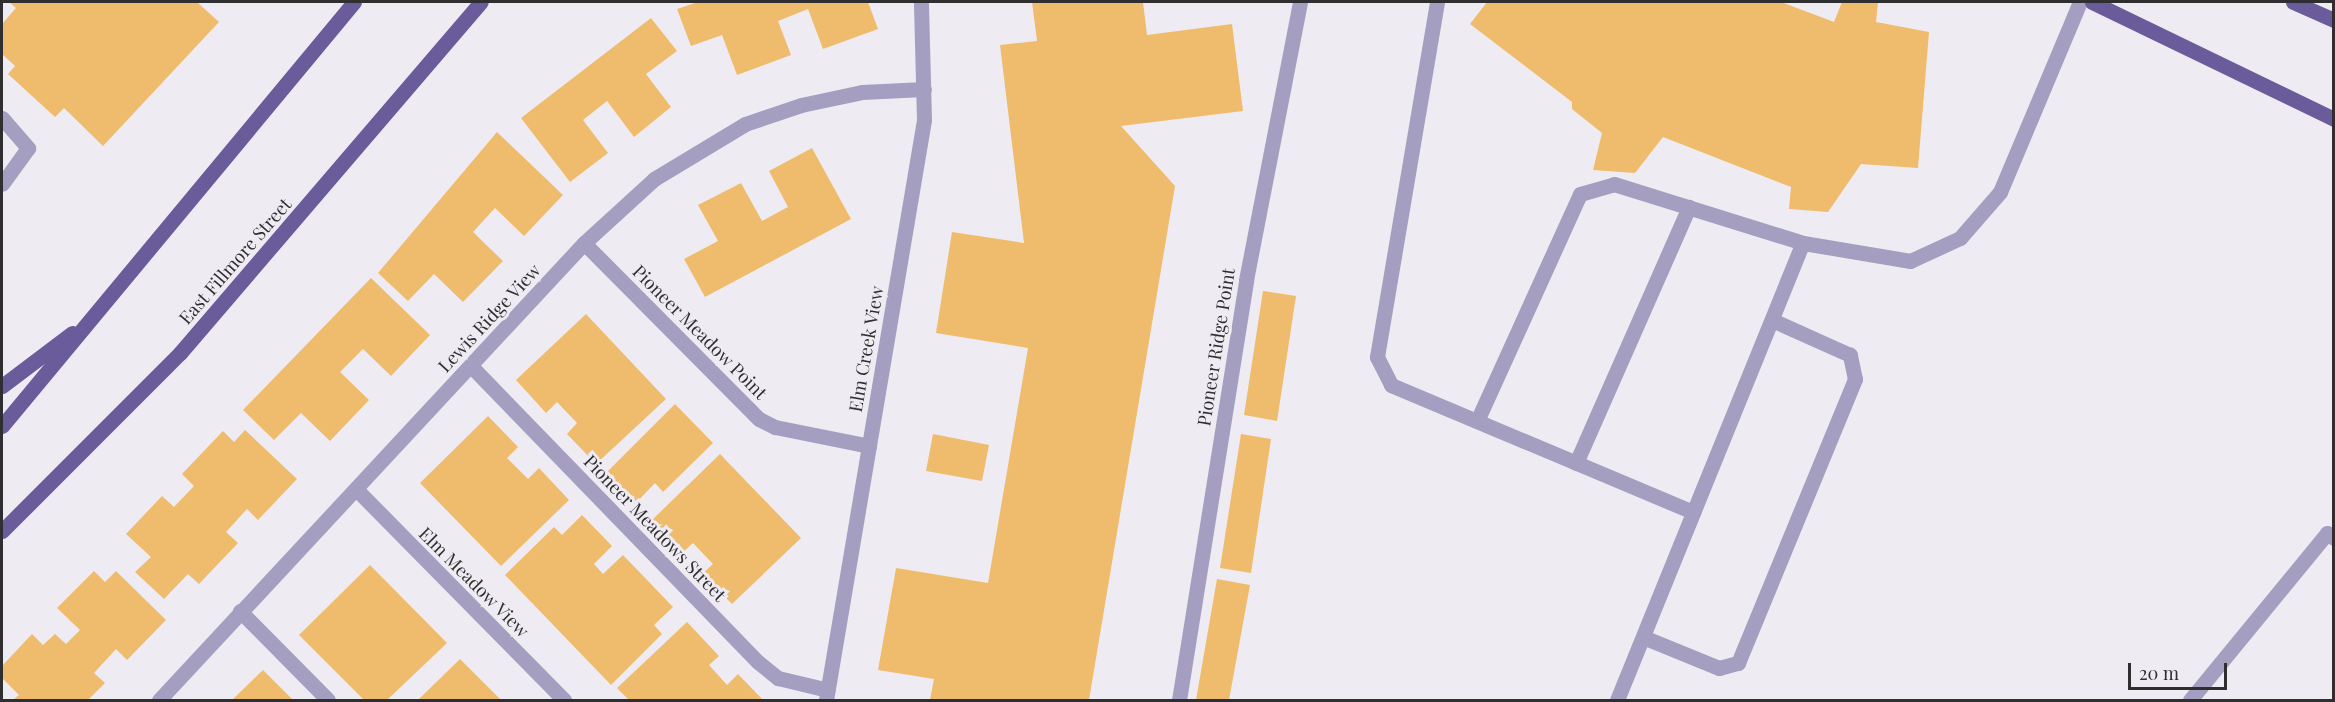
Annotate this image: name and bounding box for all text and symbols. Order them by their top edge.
street label: East Fillmore Street [174,194,296,328]
street label: Lewis Ridge View [433,259,545,377]
street label: Pioneer Meadow Point [628,260,772,404]
street label: Pioneer Ridge Point [1193,266,1239,428]
street label: Elm Creek View [844,284,888,414]
street label: Pioneer Meadows Street [579,450,731,606]
street label: Elm Meadow View [414,522,534,642]
scale bar [2131,651,2230,689]
text: 20 m [2139,661,2179,685]

